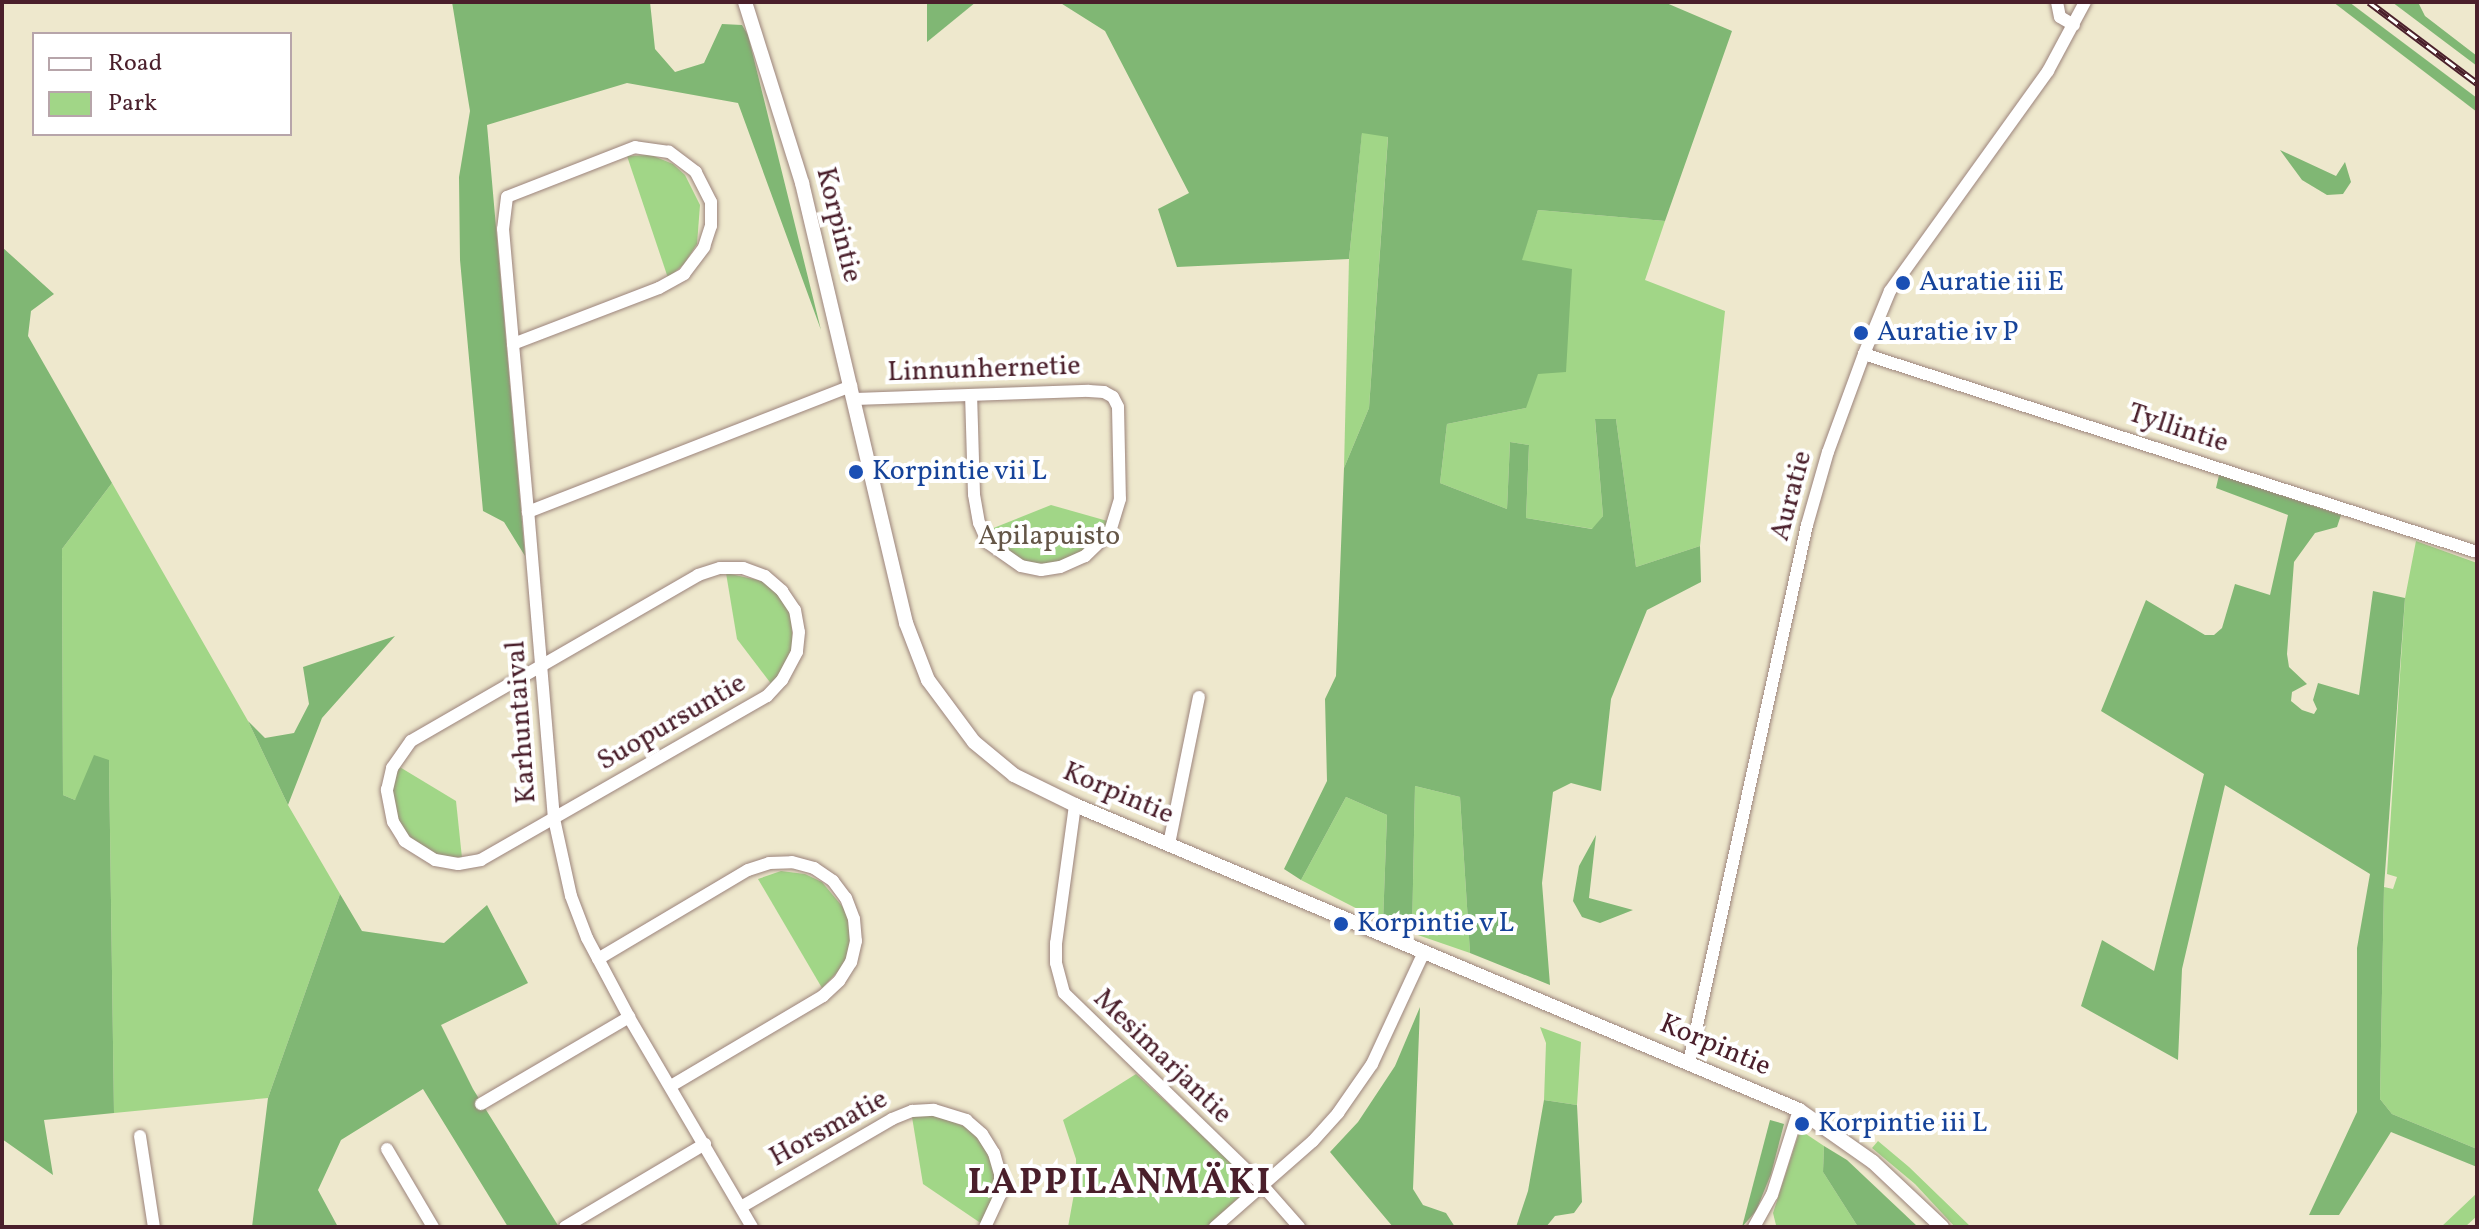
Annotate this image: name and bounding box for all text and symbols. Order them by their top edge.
legend [32,32,292,136]
text: Road [108,47,162,81]
text: Park [108,87,157,121]
street label: Korpintie [808,164,868,286]
place label: Auratie iii E [1919,266,2064,300]
marker: Auratie iii E [1894,274,1912,292]
place label: Auratie iv P [1877,316,2019,350]
marker: Auratie iv P [1852,324,1870,342]
street label: Linnunhernetie [887,350,1081,390]
street label: Tyllintie [2124,397,2232,461]
street label: Auratie [1764,447,1820,545]
place label: Korpintie vii L [872,455,1048,489]
marker: Korpintie vii L [847,463,865,481]
park label: Apilapuisto [978,520,1120,554]
street label: Karhuntaival [500,639,544,805]
street label: Suopursuntie [592,667,752,779]
street label: Korpintie [1057,756,1179,832]
place label: Korpintie v L [1357,907,1516,941]
marker: Korpintie v L [1332,915,1350,933]
street label: Mesimarjantie [1086,982,1238,1132]
street label: Korpintie [1654,1008,1776,1084]
street label: Horsmatie [764,1083,894,1175]
place label: Korpintie iii L [1818,1107,1987,1141]
marker: Korpintie iii L [1793,1115,1811,1133]
district label: LAPPILANMÄKI [968,1163,1272,1207]

